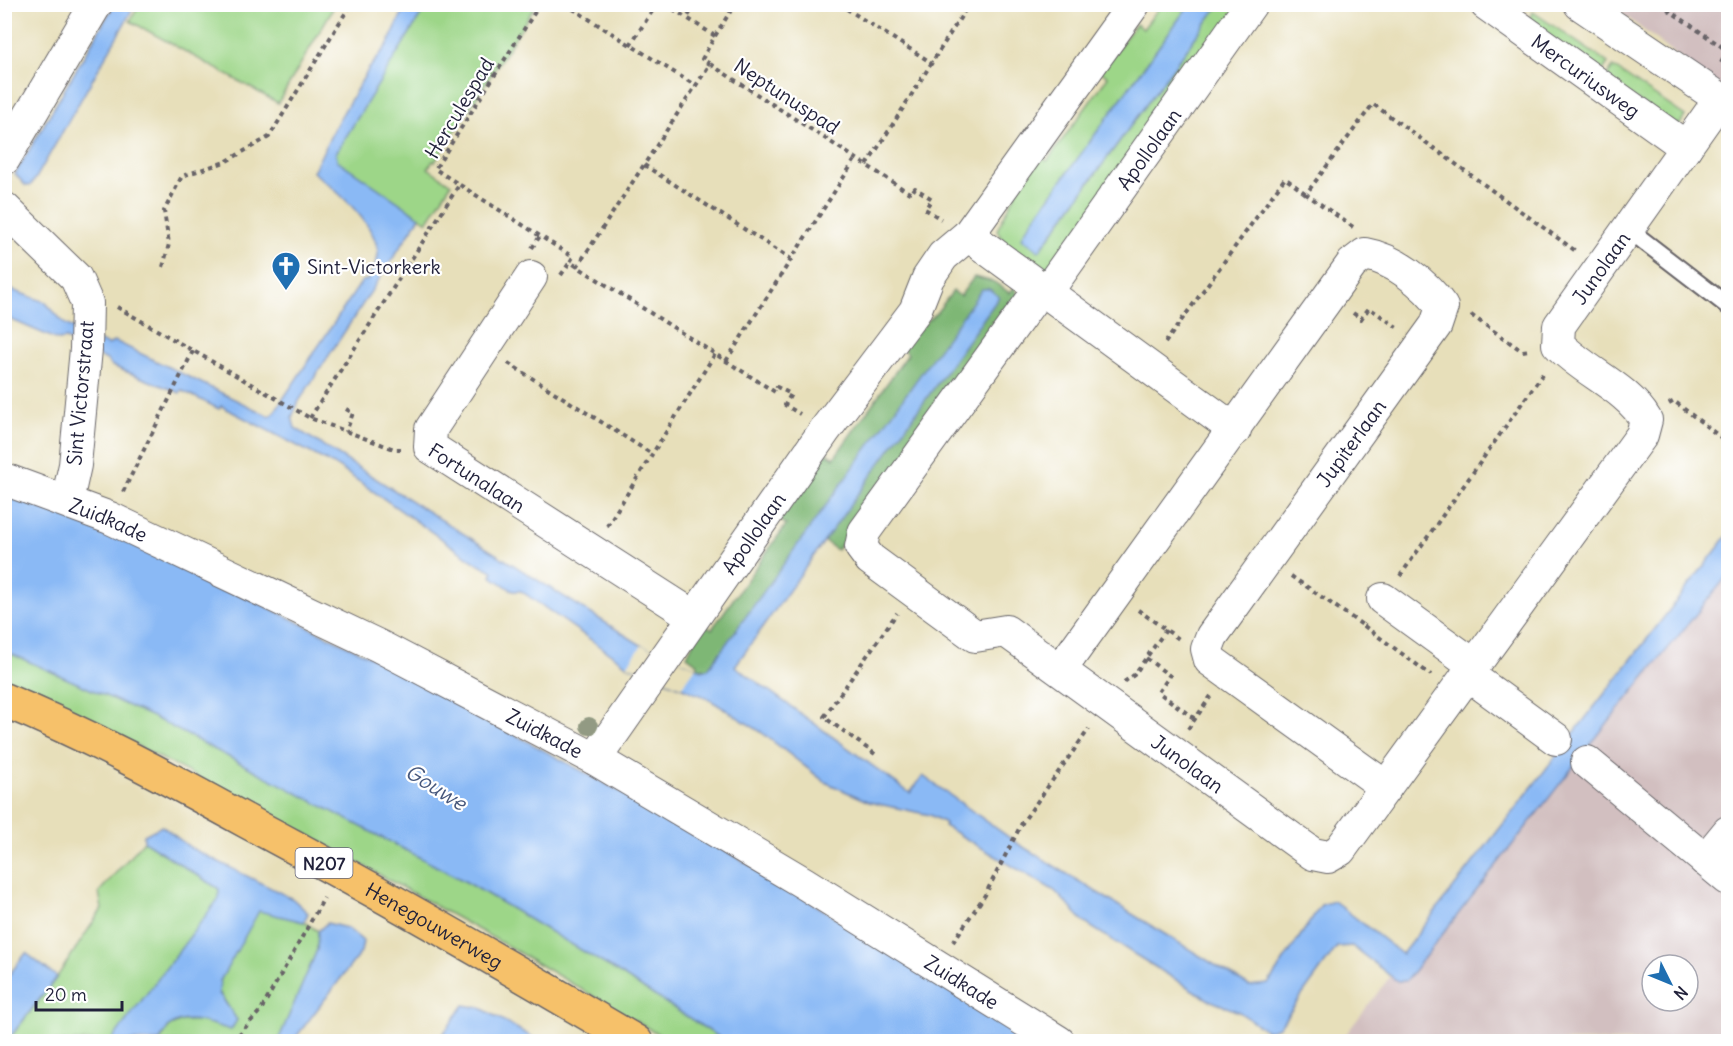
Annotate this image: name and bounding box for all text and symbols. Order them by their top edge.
street label: Mercuriusweg [1527,28,1645,123]
street label: Herculespad [419,53,499,163]
street label: Neptunuspad [729,53,845,140]
street label: Apollolaan [1111,103,1186,194]
street label: Junolaan [1566,226,1635,309]
church icon: Sint-Victorkerk [270,250,302,292]
place label: Sint-Victorkerk [307,254,441,279]
street label: Sint Victorstraat [61,319,99,466]
street label: Jupiterlaan [1311,394,1391,492]
street label: Fortunalaan [424,437,530,518]
street label: Apollolaan [716,487,790,579]
street label: Zuidkade [66,492,152,547]
street label: Zuidkade [502,703,587,763]
street label: Junolaan [1147,729,1229,798]
water label: Gouwe [400,758,473,817]
road number: N207 [296,848,352,878]
street label: Henegouwerweg [361,876,508,974]
street label: Zuidkade [920,949,1004,1014]
north arrow [1640,953,1700,1013]
scale bar [36,974,122,1012]
text: N [1670,982,1692,1004]
text: 20 m [45,983,87,1006]

